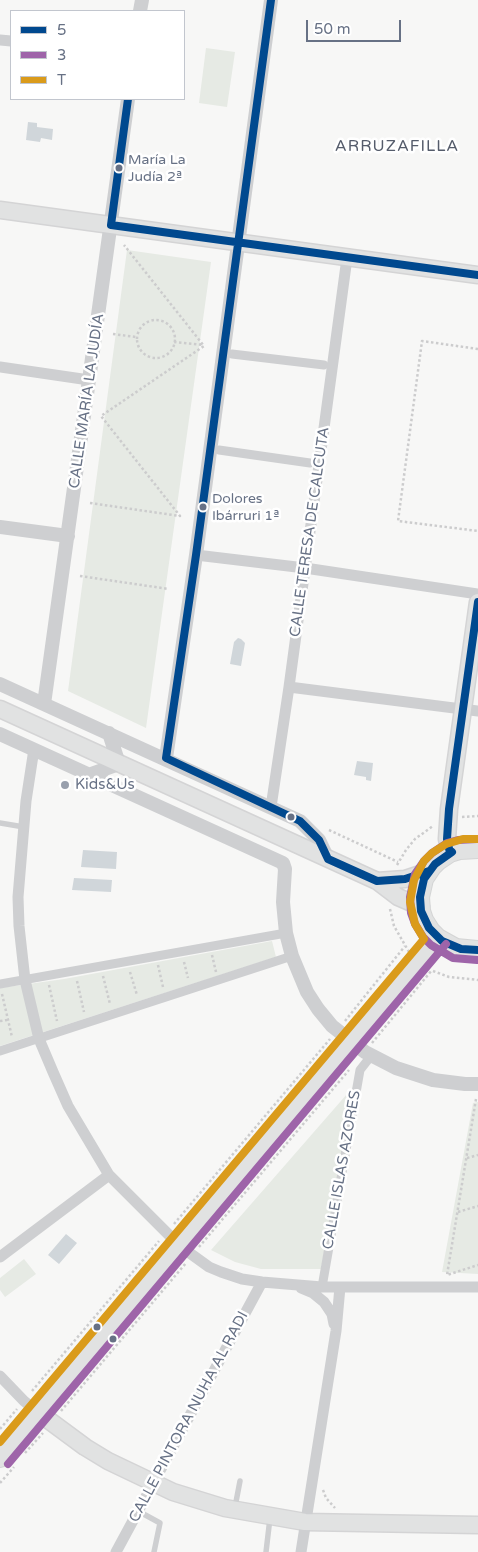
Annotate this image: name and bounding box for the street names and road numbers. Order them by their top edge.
street label: CALLE MARÍA LA JUDÍA [66,312,108,490]
street label: CALLE TERESA DE CALCUTA [286,426,334,638]
street label: CALLE ISLAS AZORES [319,1089,365,1251]
street label: CALLE PINTORA NUHA AL RADI [126,1308,252,1526]

